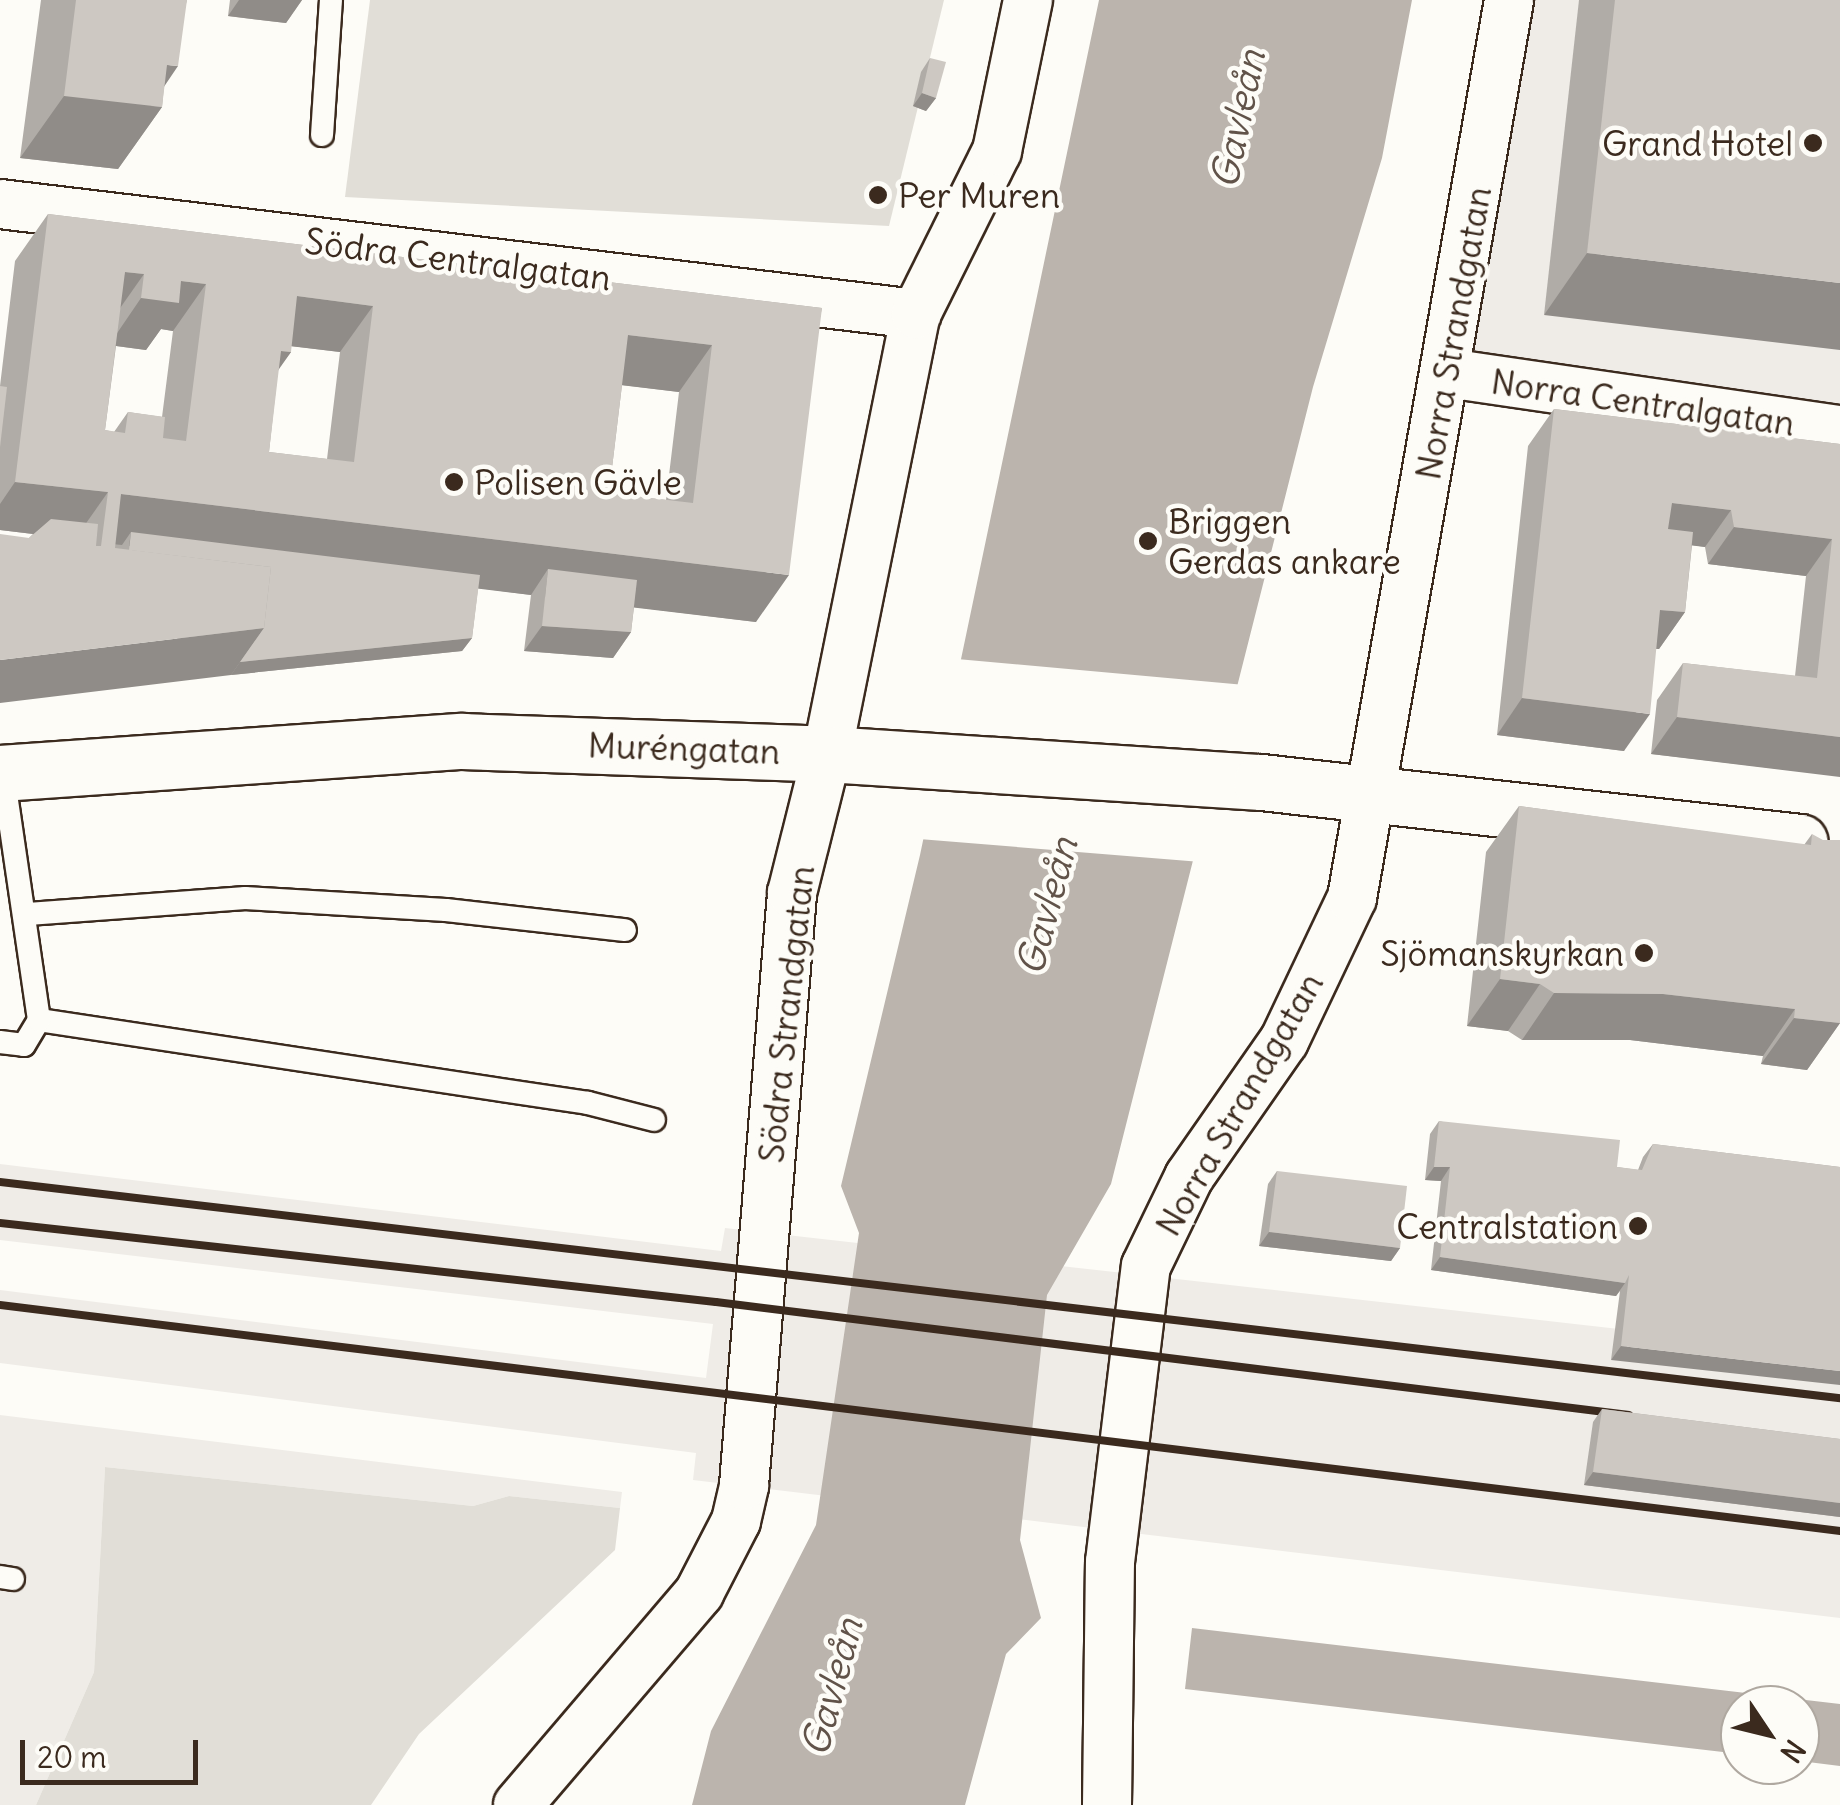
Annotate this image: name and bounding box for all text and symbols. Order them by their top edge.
water label: Gavleån [1201,46,1275,192]
place label: Grand Hotel [1602,122,1793,164]
marker: Grand Hotel [1802,132,1824,154]
place label: Per Muren [898,174,1060,216]
street label: Norra Strandgatan [1407,183,1499,483]
marker: Per Muren [867,184,889,206]
street label: Södra Centralgatan [303,219,613,299]
street label: Norra Centralgatan [1489,360,1797,444]
place label: Polisen Gävle [474,461,682,503]
marker: Polisen Gävle [443,471,465,493]
place label: Briggen Gerdas ankare [1168,500,1401,582]
marker: Briggen Gerdas ankare [1137,530,1159,552]
street label: Muréngatan [587,724,781,772]
water label: Gavleån [1007,832,1087,980]
street label: Södra Strandgatan [749,863,823,1165]
place label: Sjömanskyrkan [1380,932,1624,974]
marker: Sjömanskyrkan [1633,942,1655,964]
street label: Norra Strandgatan [1147,965,1331,1243]
place label: Centralstation [1396,1205,1618,1247]
marker: Centralstation [1627,1215,1649,1237]
water label: Gavleån [792,1613,872,1761]
north arrow [1720,1685,1820,1785]
scale bar [25,1720,202,1782]
text: N [1773,1733,1813,1769]
text: 20 m [37,1738,107,1776]

